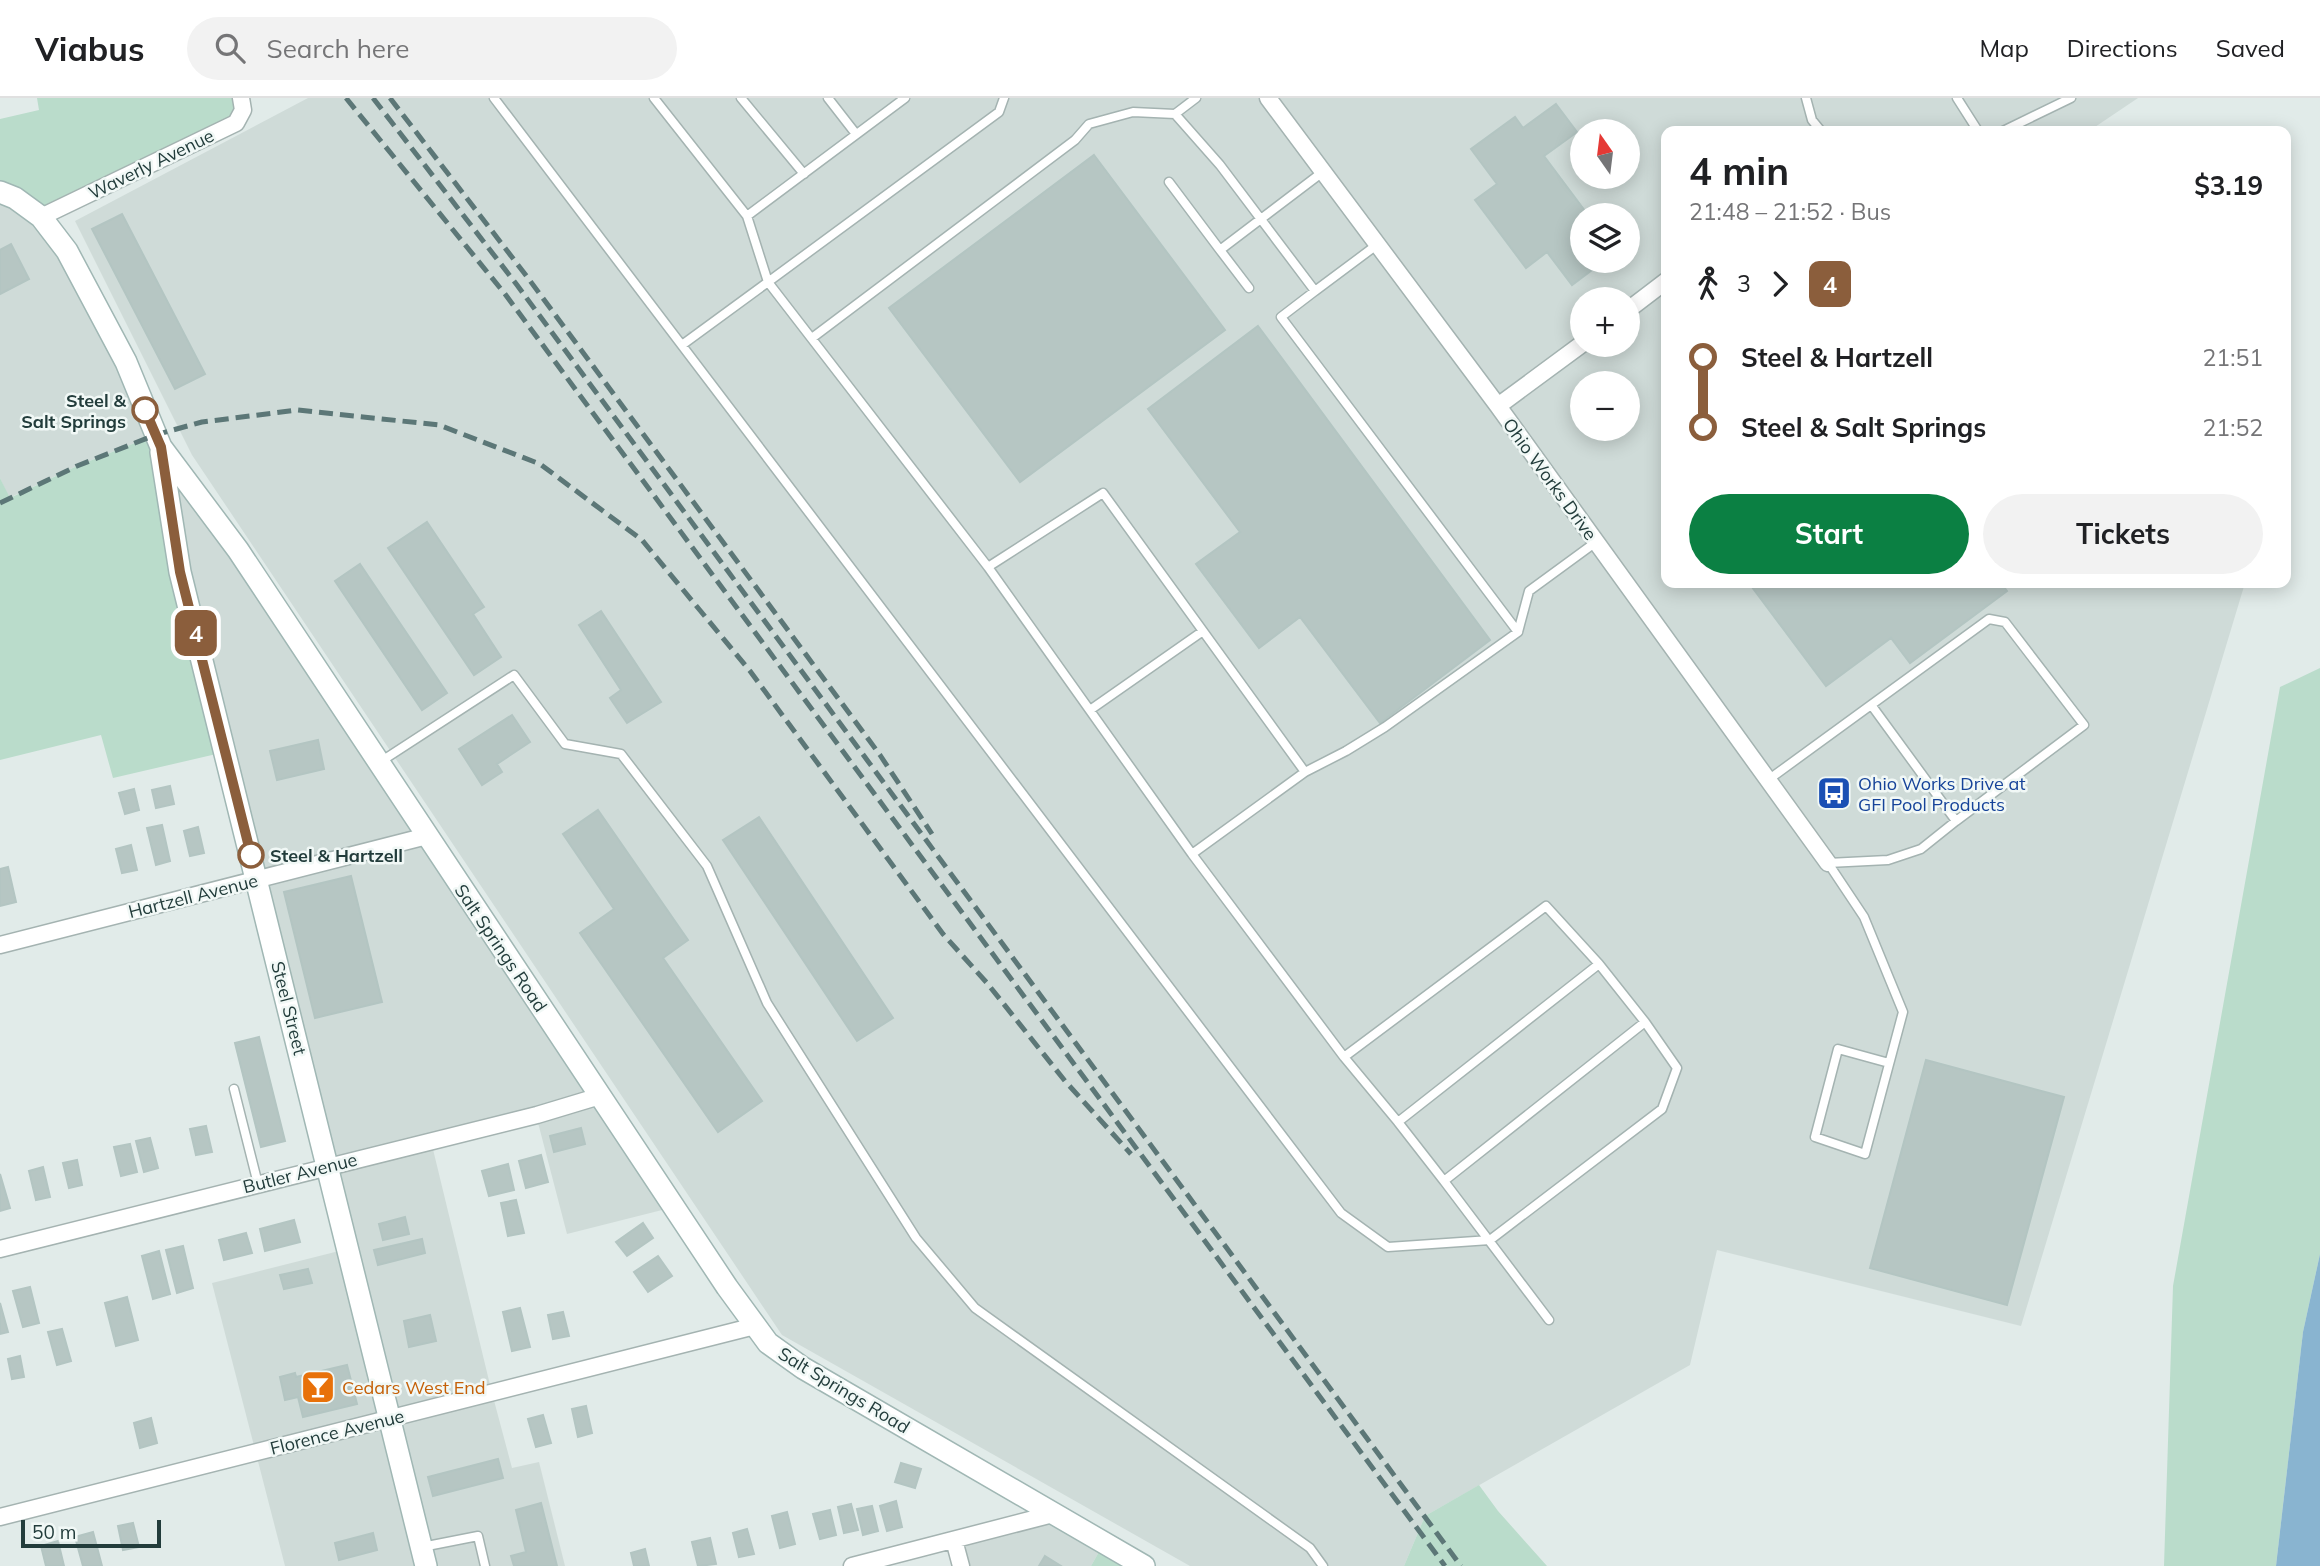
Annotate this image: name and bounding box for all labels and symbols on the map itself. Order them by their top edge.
north arrow [1570,119,1640,189]
street label: Waverly Avenue [85,124,217,204]
place label: Steel & Salt Springs [21,389,127,433]
marker: Steel & Salt Springs [132,397,158,423]
street label: Ohio Works Drive [1498,413,1602,545]
line badge: 4 [173,610,219,656]
place label: Ohio Works Drive at GFI Pool Products [1858,772,2026,816]
bus stop icon: Ohio Works Drive at GFI Pool Products [1815,774,1853,812]
marker: Steel & Hartzell [238,842,264,868]
place label: Steel & Hartzell [270,844,403,867]
street label: Hartzell Avenue [126,869,260,923]
street label: Salt Springs Road [450,880,552,1016]
street label: Steel Street [266,959,312,1057]
street label: Butler Avenue [240,1148,360,1198]
street label: Salt Springs Road [774,1342,914,1438]
bar icon: Cedars West End [299,1368,337,1406]
place label: Cedars West End [342,1376,486,1399]
street label: Florence Avenue [268,1404,406,1460]
scale bar [21,1517,161,1549]

